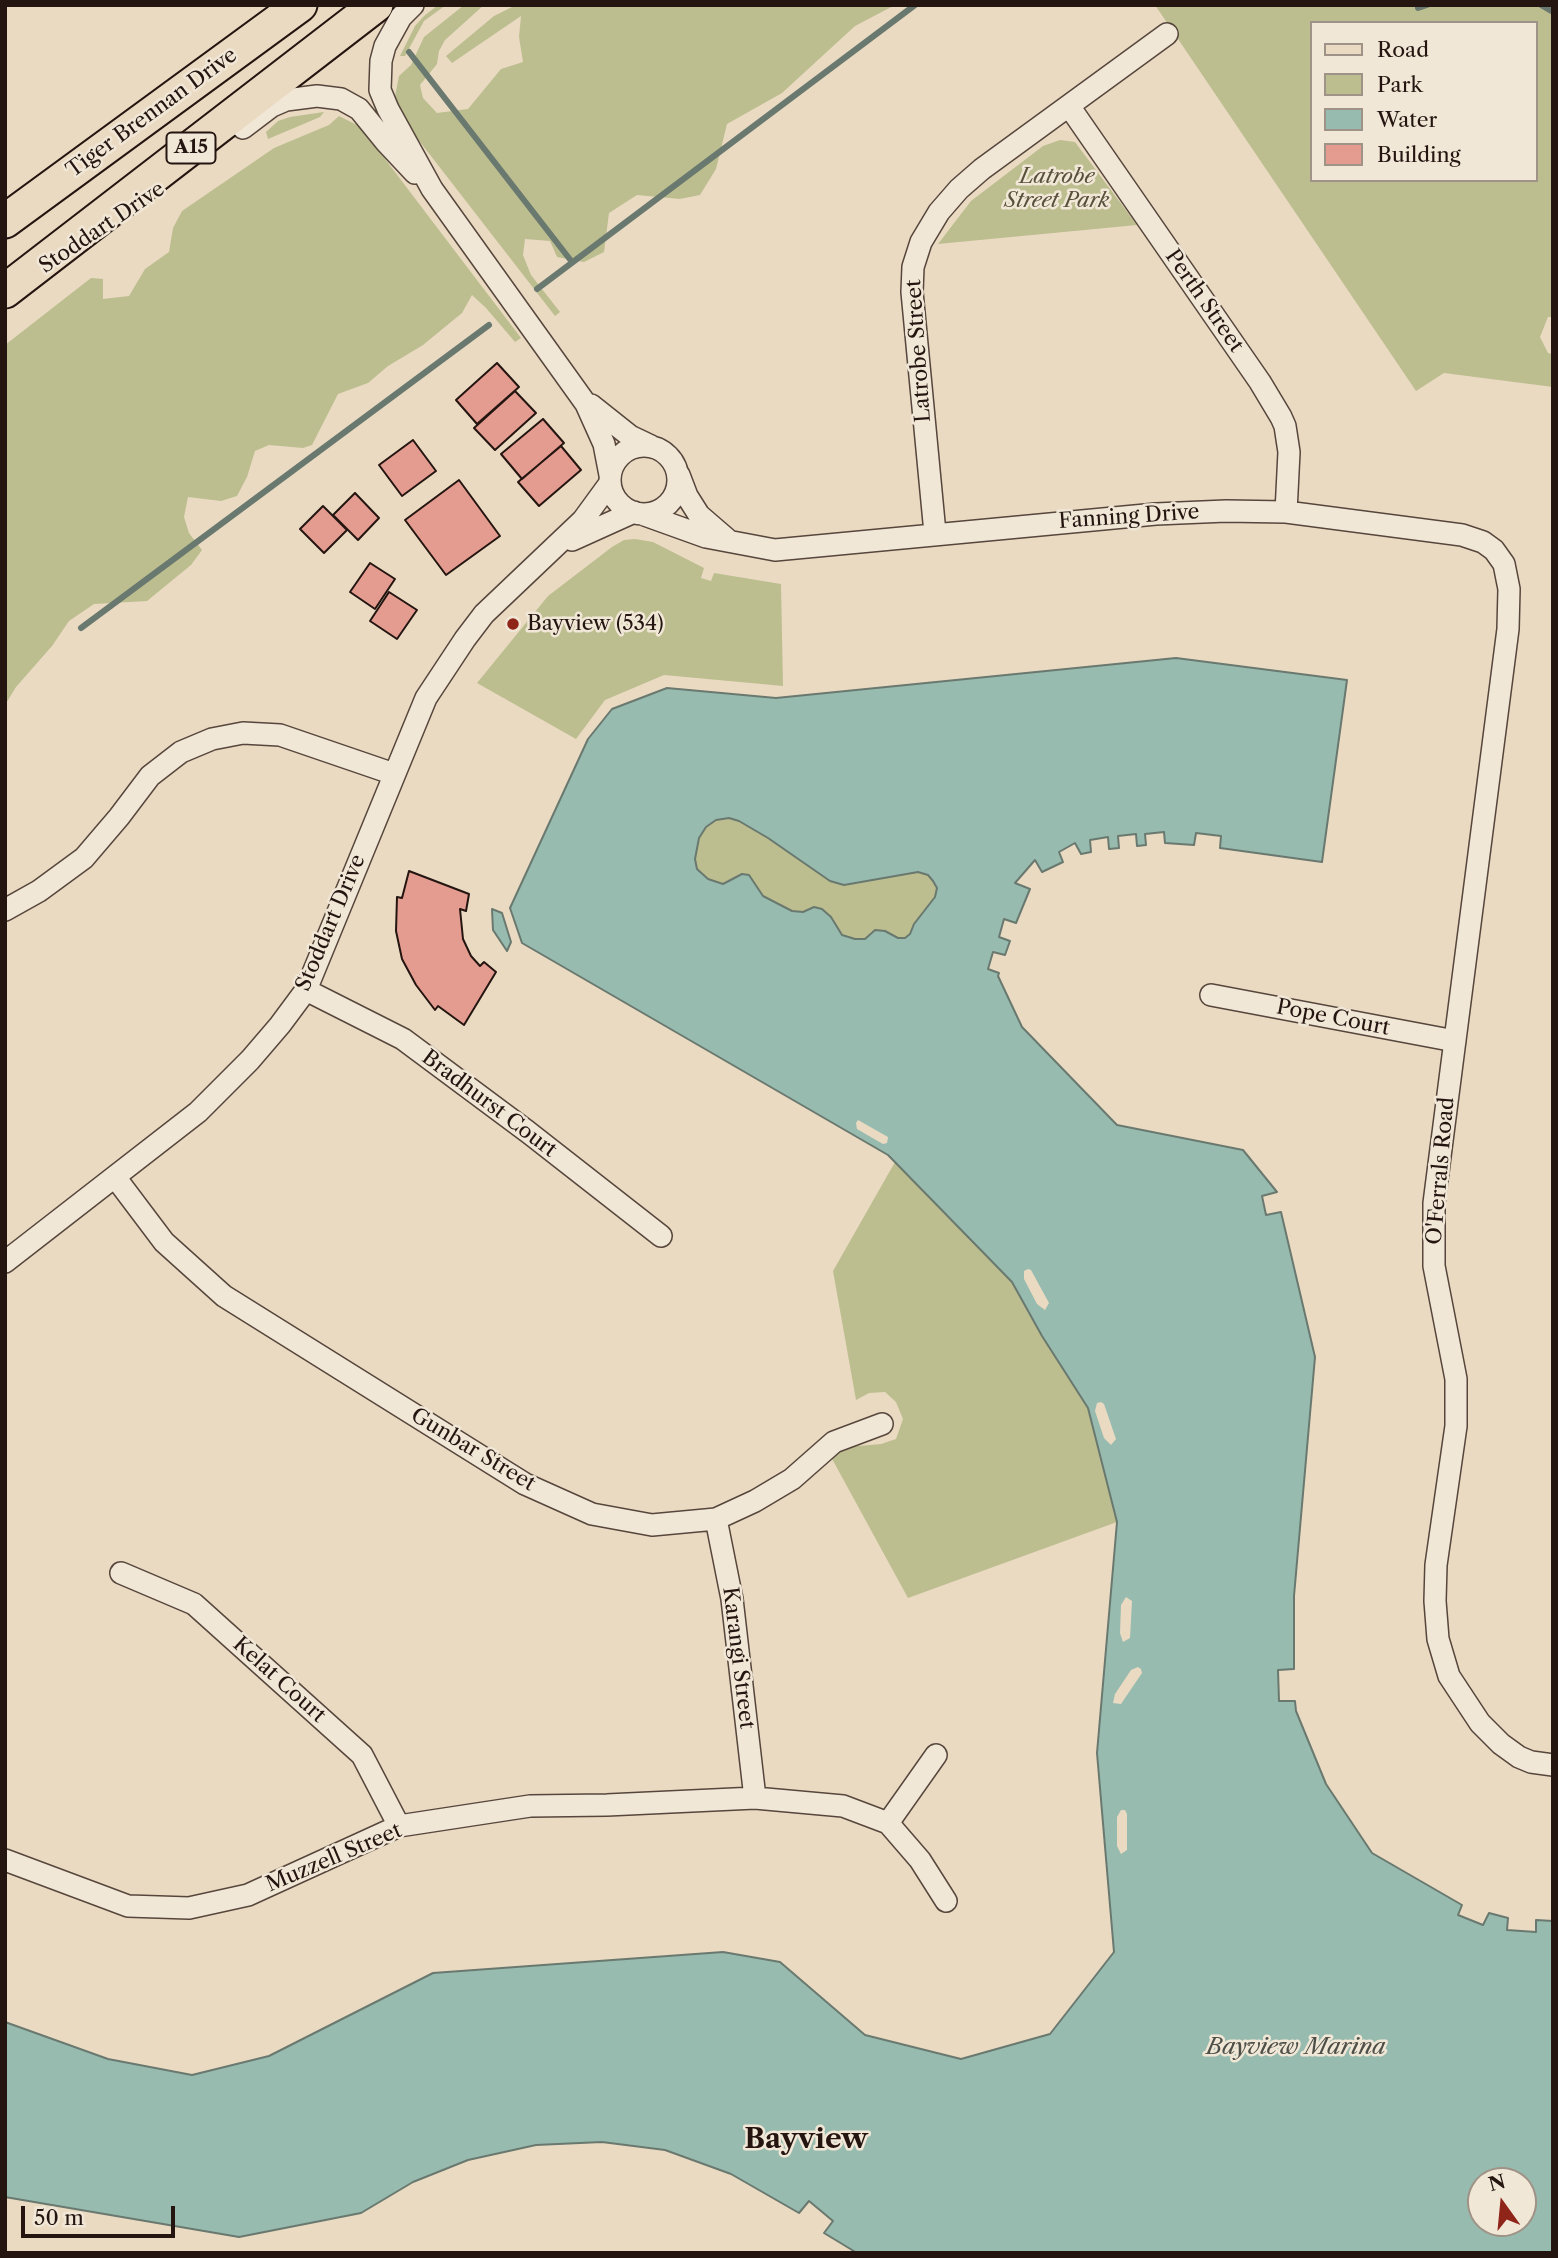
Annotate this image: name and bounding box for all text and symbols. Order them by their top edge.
legend [1310,21,1537,182]
text: Road [1377,37,1429,62]
street label: Tiger Brennan Drive [62,43,242,183]
text: Park [1377,72,1423,97]
text: Water [1377,107,1437,132]
road number: A15 [166,132,216,164]
text: Building [1377,142,1461,167]
park label: Latrobe Street Park [1004,164,1110,214]
street label: Stoddart Drive [34,177,170,279]
street label: Perth Street [1159,245,1249,357]
street label: Latrobe Street [901,279,937,423]
street label: Fanning Drive [1058,500,1200,534]
place label: Bayview (534) [527,611,664,637]
marker: Bayview (534) [505,616,521,632]
street label: Stoddart Drive [291,851,371,995]
street label: Pope Court [1274,995,1392,1041]
street label: Bradhurst Court [417,1045,561,1163]
street label: O'Ferrals Road [1422,1096,1460,1246]
street label: Gunbar Street [406,1403,540,1497]
street label: Karangi Street [717,1586,759,1730]
street label: Kelat Court [227,1632,331,1728]
street label: Muzzell Street [262,1818,406,1898]
water label: Bayview Marina [1206,2033,1386,2061]
district label: Bayview [744,2123,868,2157]
north arrow [1467,2167,1537,2237]
text: N [1486,2170,1508,2196]
scale bar [24,2192,178,2236]
text: 50 m [34,2205,84,2230]

